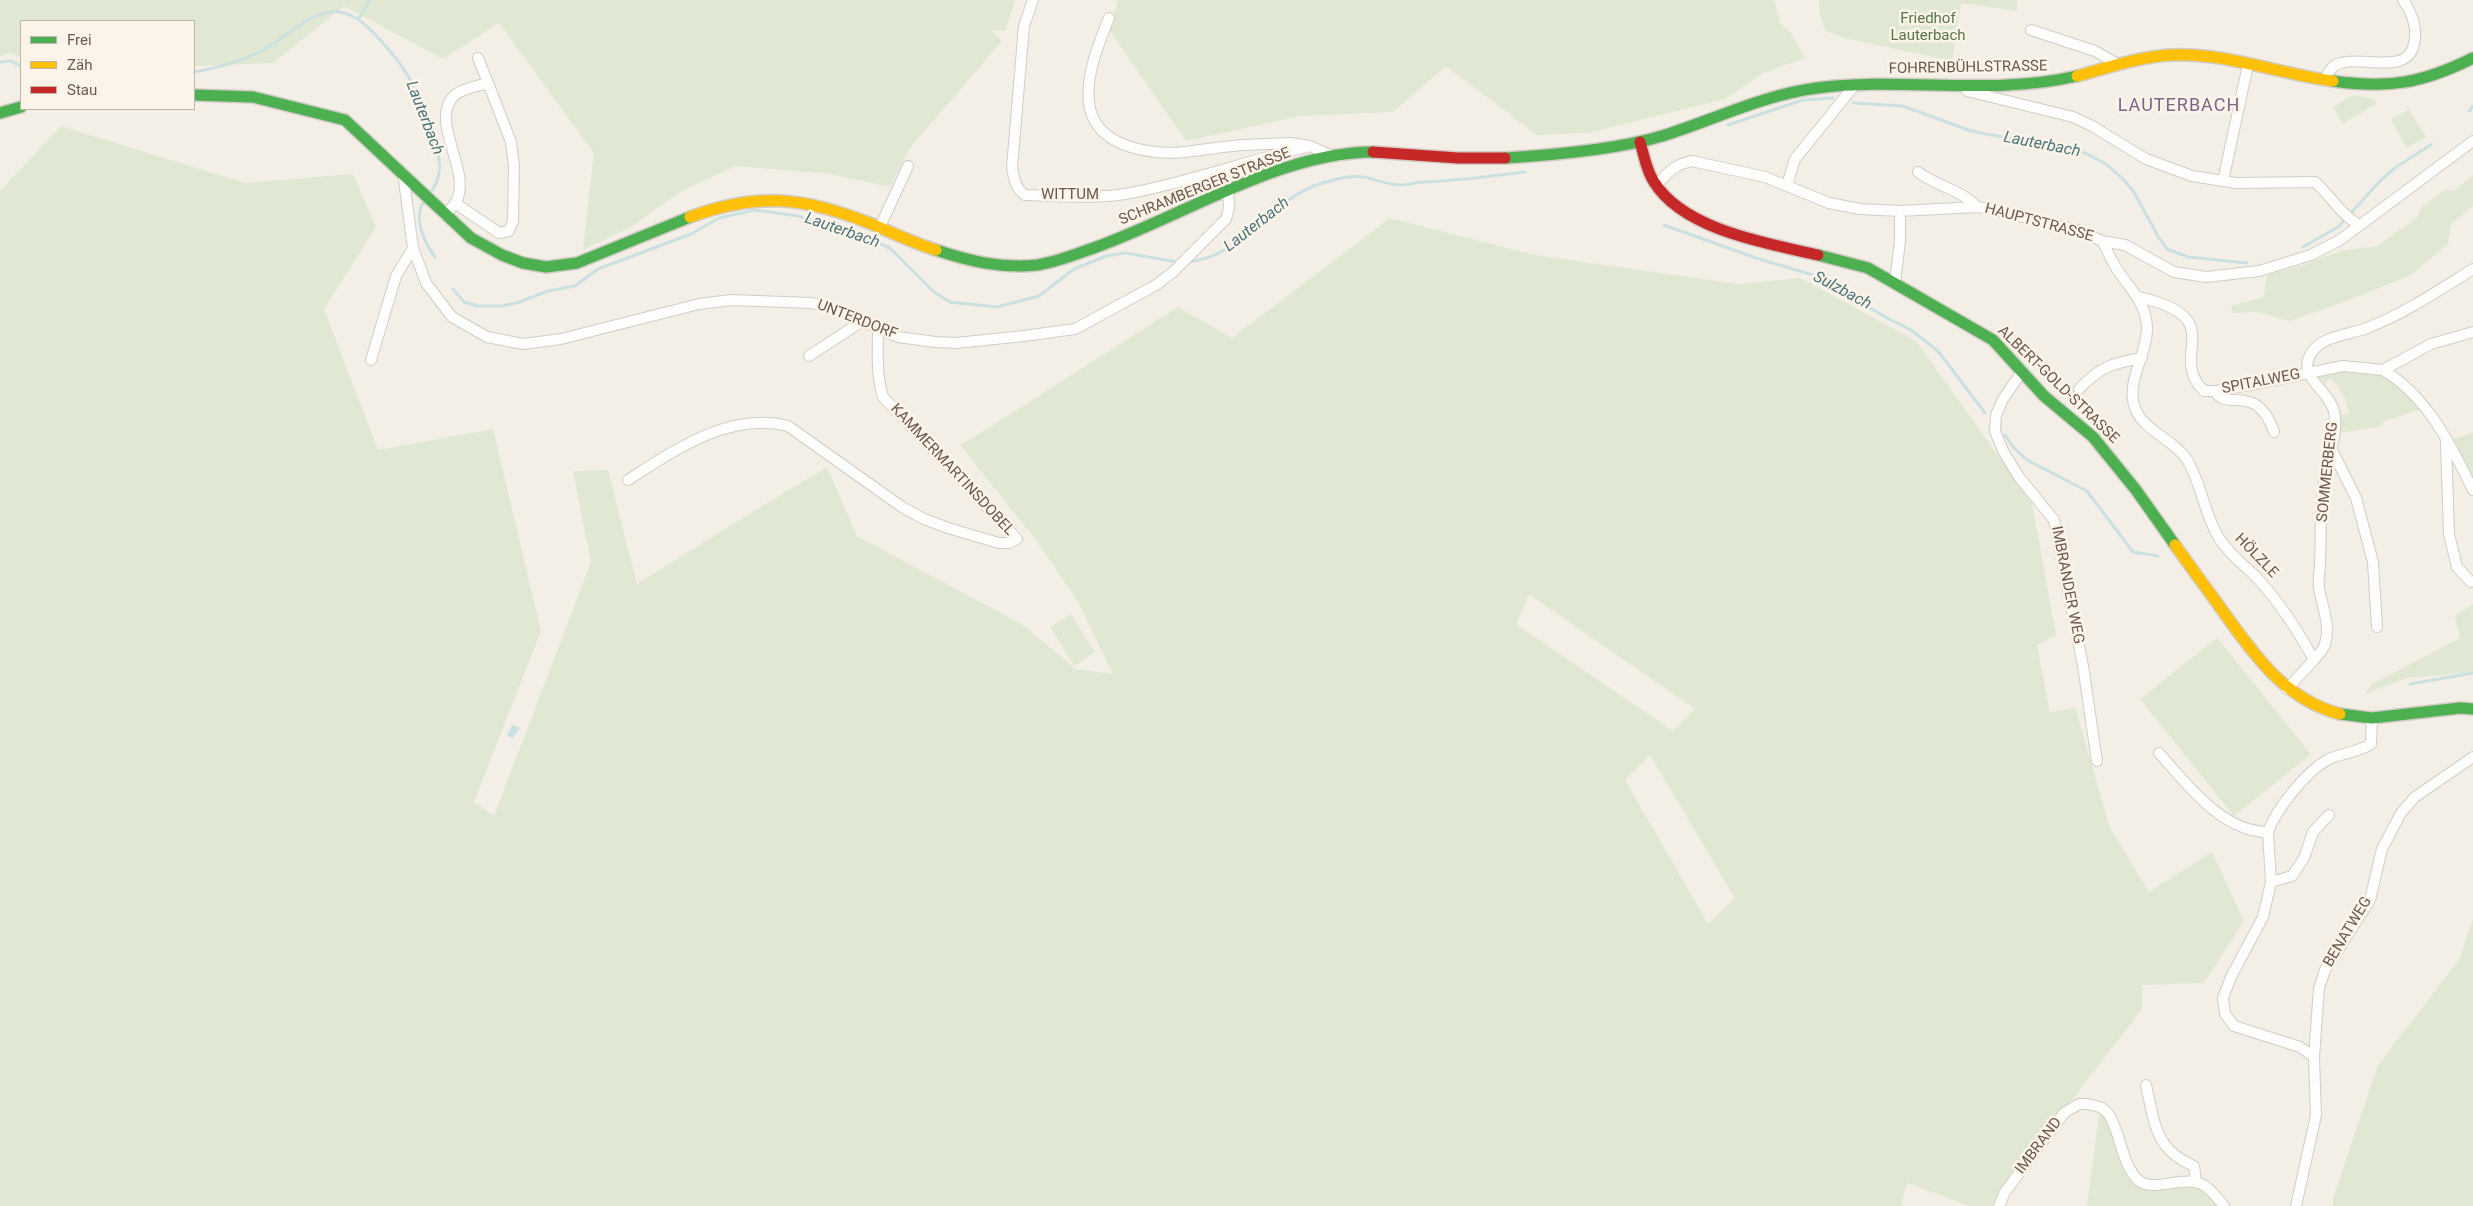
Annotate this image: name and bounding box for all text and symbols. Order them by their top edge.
park label: Friedhof Lauterbach [1890,10,1966,45]
legend [20,20,195,110]
text: Frei [67,31,92,49]
text: Zäh [67,56,92,74]
street label: FOHRENBÜHLSTRASSE [1888,58,2048,78]
water label: Lauterbach [401,78,447,158]
text: Stau [67,81,97,99]
district label: LAUTERBACH [2116,95,2242,117]
water label: Lauterbach [2002,128,2082,162]
street label: SCHRAMBERGER STRASSE [1117,144,1293,230]
street label: WITTUM [1041,186,1099,204]
water label: Lauterbach [1220,193,1294,257]
street label: HAUPTSTRASSE [1983,200,2095,246]
water label: Lauterbach [802,209,882,253]
water label: Sulzbach [1810,268,1874,314]
street label: UNTERDORF [814,296,900,344]
street label: ALBERT-GOLD-STRASSE [1994,322,2122,448]
street label: SPITALWEG [2220,366,2302,398]
street label: KAMMERMARTINSDOBEL [886,400,1018,540]
street label: SOMMERBERG [2314,421,2342,523]
street label: IMBRANDER WEG [2047,525,2087,645]
street label: HÖLZLE [2231,530,2281,582]
street label: BENATWEG [2320,894,2376,970]
street label: IMBRAND [2012,1114,2066,1178]

